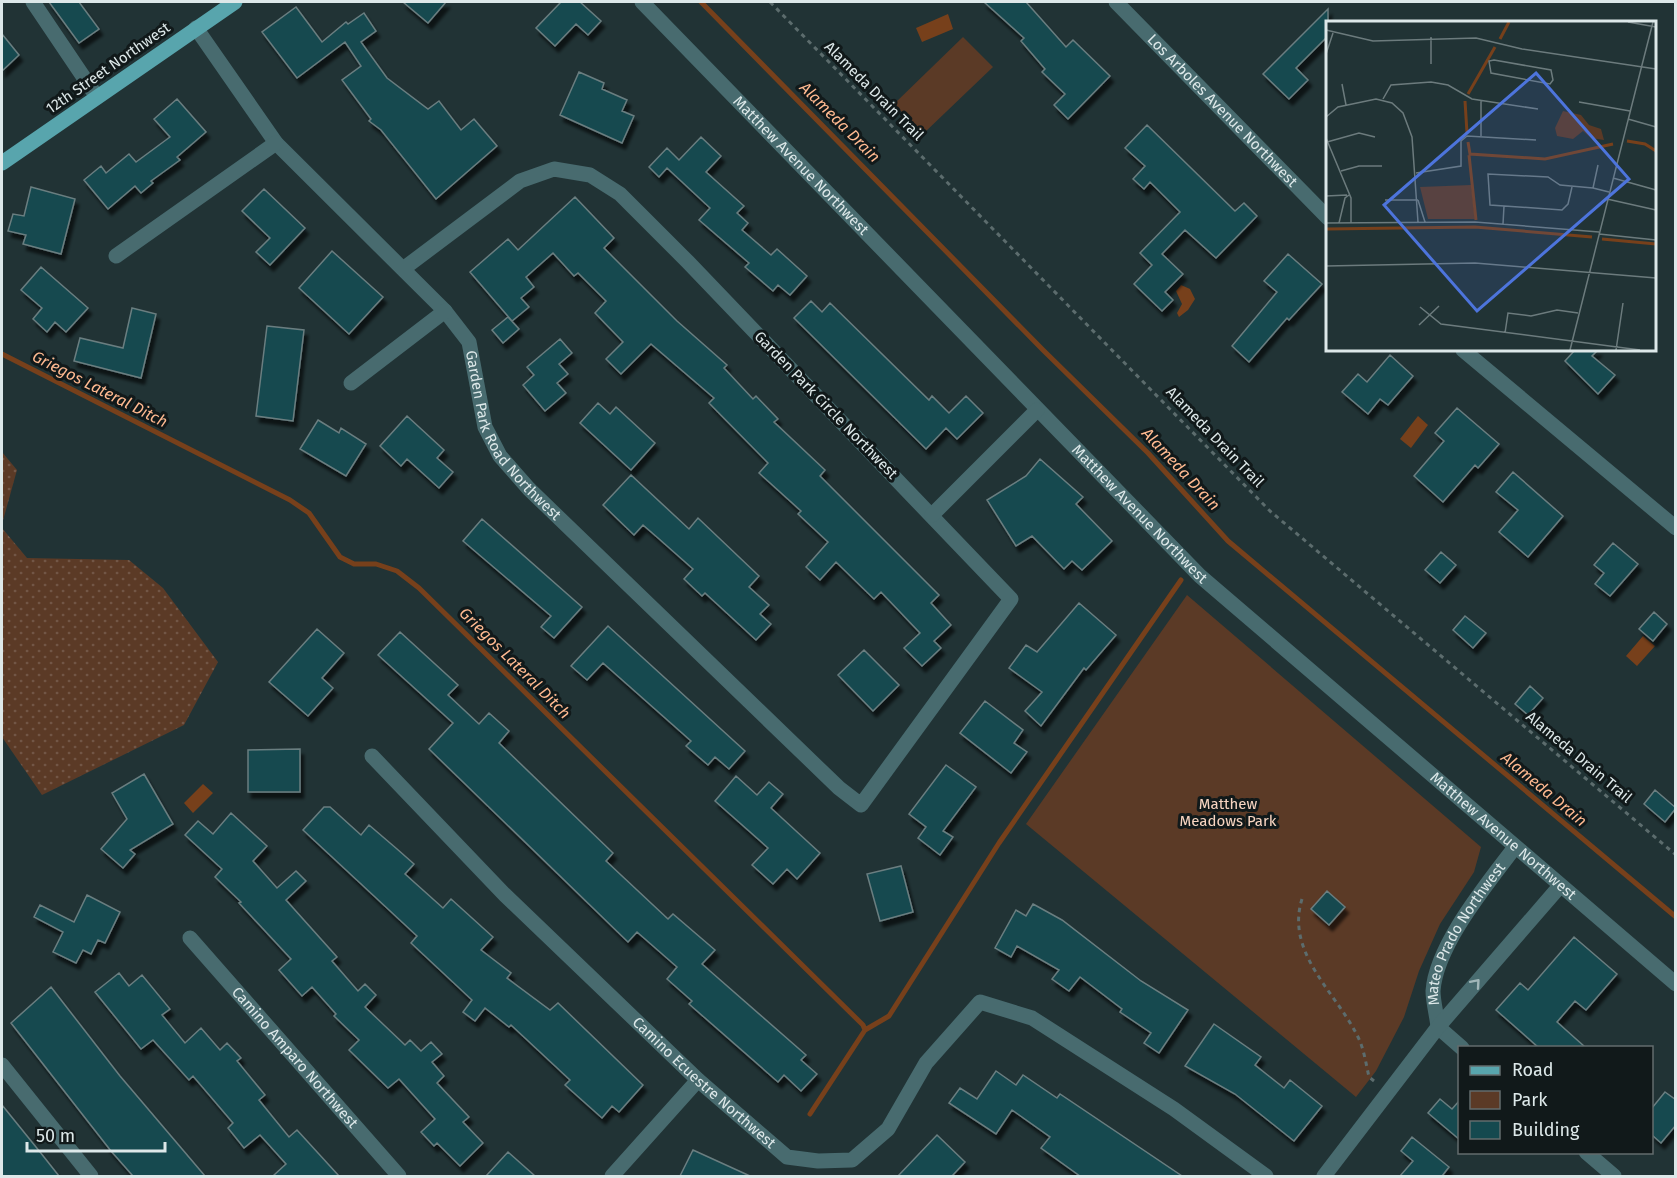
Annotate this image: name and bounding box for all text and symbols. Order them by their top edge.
street label: 12th Street Northwest [43,18,174,118]
inset map [1326,21,1656,351]
street label: Los Arboles Avenue Northwest [1144,30,1302,191]
street label: Alameda Drain Trail [821,38,927,144]
water label: Alameda Drain [796,78,884,166]
street label: Matthew Avenue Northwest [729,92,873,239]
street label: Garden Park Circle Northwest [751,327,902,483]
water label: Griegos Lateral Ditch [29,347,171,431]
street label: Garden Park Road Northwest [462,349,565,524]
street label: Alameda Drain Trail [1162,383,1268,491]
water label: Alameda Drain [1138,424,1224,514]
street label: Matthew Avenue Northwest [1068,441,1211,588]
water label: Griegos Lateral Ditch [455,603,575,723]
street label: Alameda Drain Trail [1522,707,1636,807]
water label: Alameda Drain [1497,748,1591,830]
street label: Matthew Avenue Northwest [1427,768,1580,904]
park label: Matthew Meadows Park [1180,795,1277,830]
street label: Mateo Prado Northwest [1424,858,1509,1006]
one-way arrow [1469,979,1480,990]
street label: Camino Amparo Northwest [228,983,362,1132]
street label: Camino Ecuestre Northwest [629,1013,780,1153]
legend [1458,1046,1653,1154]
text: Road [1512,1059,1554,1081]
text: Park [1512,1089,1548,1111]
scale bar [27,1115,165,1153]
text: Building [1512,1119,1580,1141]
text: 50 m [36,1125,75,1147]

